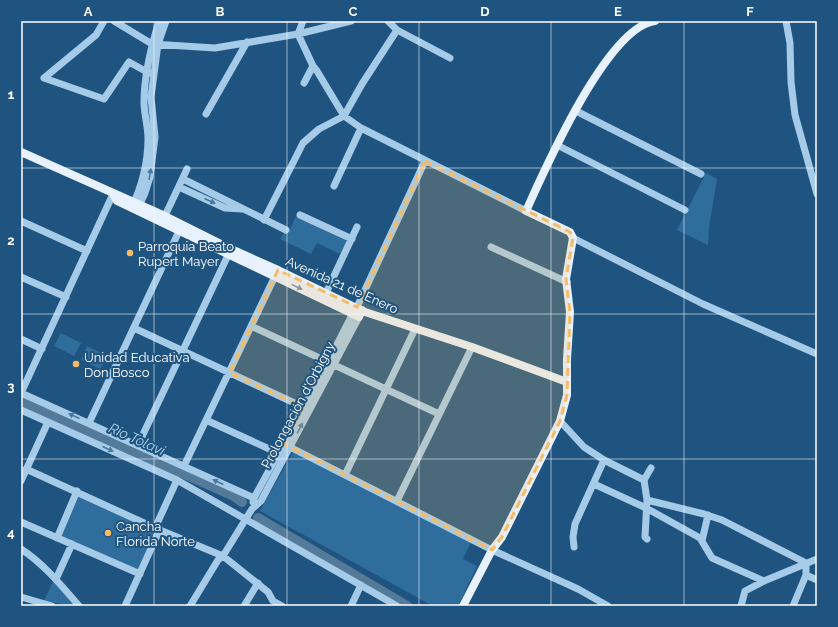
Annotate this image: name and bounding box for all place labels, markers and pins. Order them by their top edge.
place label: Parroquia Beato Rupert Mayer [138,239,234,269]
marker: Parroquia Beato Rupert Mayer [125,248,135,258]
place label: Unidad Educativa Don Bosco [84,350,189,380]
marker: Unidad Educativa Don Bosco [71,359,81,369]
place label: Cancha Florida Norte [116,519,195,549]
marker: Cancha Florida Norte [103,528,113,538]

